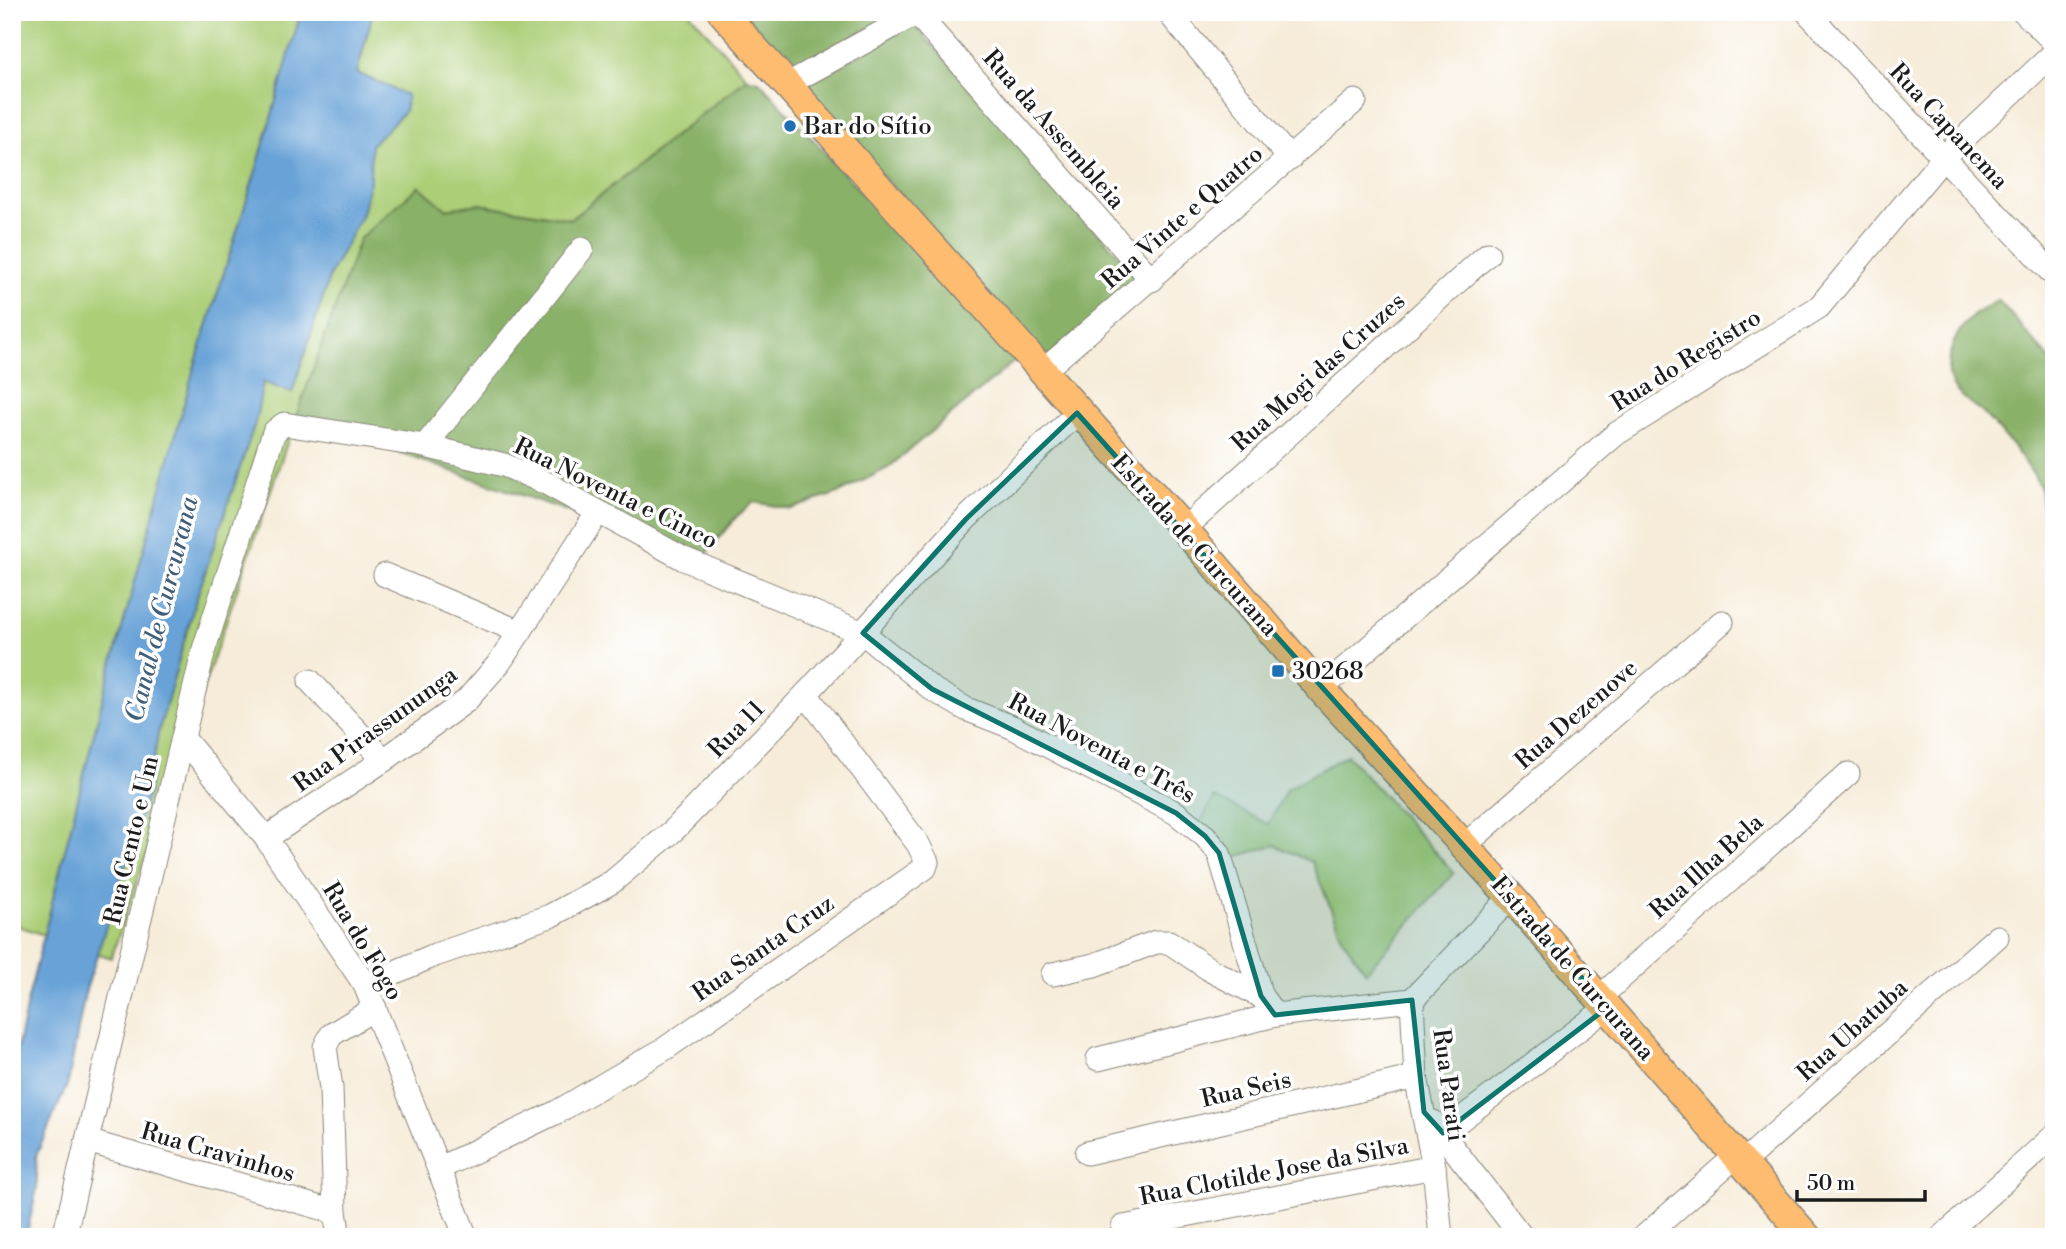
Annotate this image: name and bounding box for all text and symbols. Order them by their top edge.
street label: Rua da Assembleia [976,44,1131,216]
street label: Rua Capanema [1882,57,2015,197]
place label: Bar do Sítio [803,112,932,142]
marker: Bar do Sítio [782,118,798,134]
street label: Rua Vinte e Quatro [1096,139,1270,296]
street label: Rua Mogi das Cruzes [1225,287,1412,459]
street label: Rua do Registro [1606,303,1767,419]
street label: Rua Noventa e Cinco [509,431,722,556]
street label: Estrada de Curcurana [1105,448,1284,643]
water label: Canal de Curcurana [118,493,206,725]
street label: Rua Dezenove [1509,653,1644,776]
place label: 30268 [1292,657,1364,687]
street label: Rua Pirassununga [288,660,464,799]
marker: 30268 [1270,663,1286,679]
street label: Rua Noventa e Três [1003,687,1200,811]
street label: Rua 11 [702,694,772,765]
street label: Rua Cento e Um [98,753,166,927]
street label: Rua Ilha Bela [1643,807,1771,926]
street label: Estrada de Curcurana [1484,870,1661,1068]
street label: Rua do Fogo [315,877,409,1006]
street label: Rua Santa Cruz [687,889,840,1009]
street label: Rua Ubatuba [1791,973,1915,1088]
street label: Rua Parati [1425,1027,1471,1143]
street label: Rua Seis [1198,1065,1294,1115]
street label: Rua Cravinhos [137,1117,298,1189]
street label: Rua Clotilde Jose da Silva [1137,1131,1412,1213]
scale bar [1797,1158,1924,1202]
text: 50 m [1807,1171,1855,1197]

